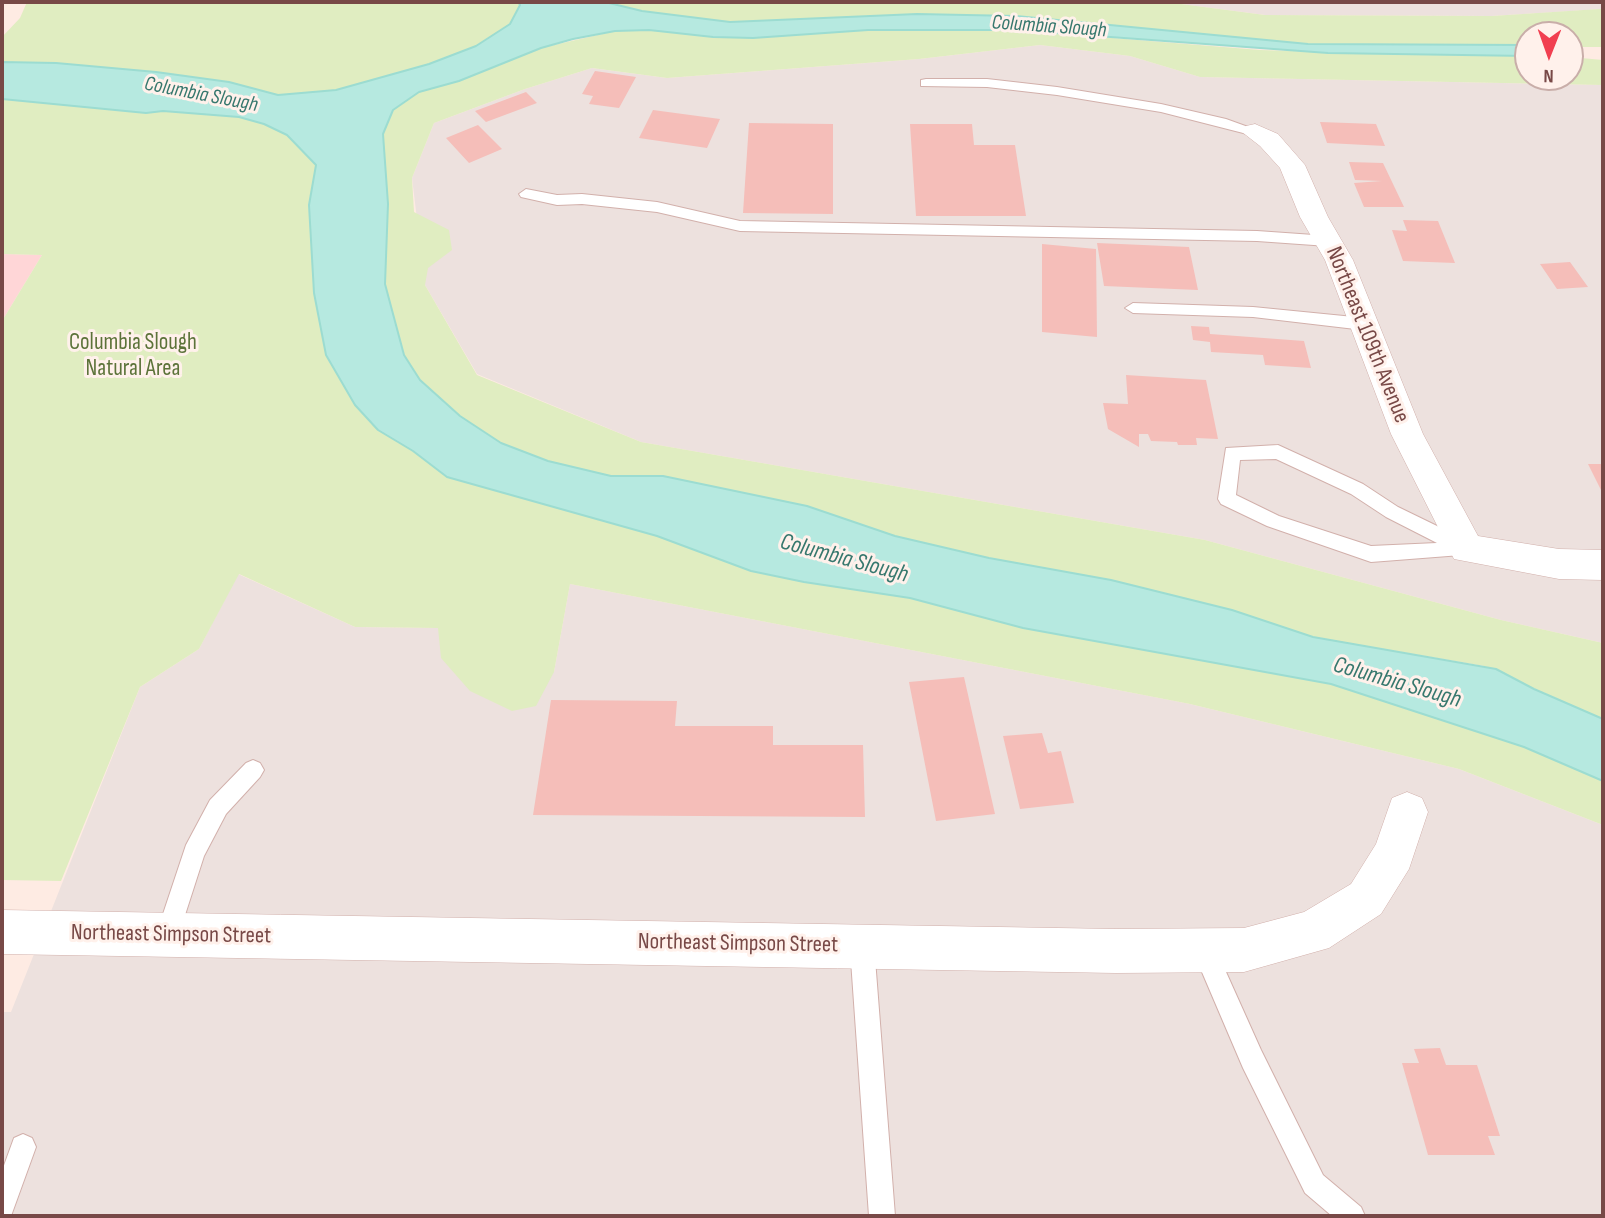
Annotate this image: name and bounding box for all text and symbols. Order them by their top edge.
water label: Columbia Slough [991,10,1107,44]
north arrow [1514,21,1584,91]
text: N [1543,64,1554,87]
water label: Columbia Slough [142,72,260,118]
street label: Northeast 109th Avenue [1319,243,1415,427]
park label: Columbia Slough Natural Area [69,329,197,383]
water label: Columbia Slough [777,528,911,590]
water label: Columbia Slough [1330,651,1464,715]
street label: Northeast Simpson Street [71,919,271,951]
street label: Northeast Simpson Street [638,928,838,960]

